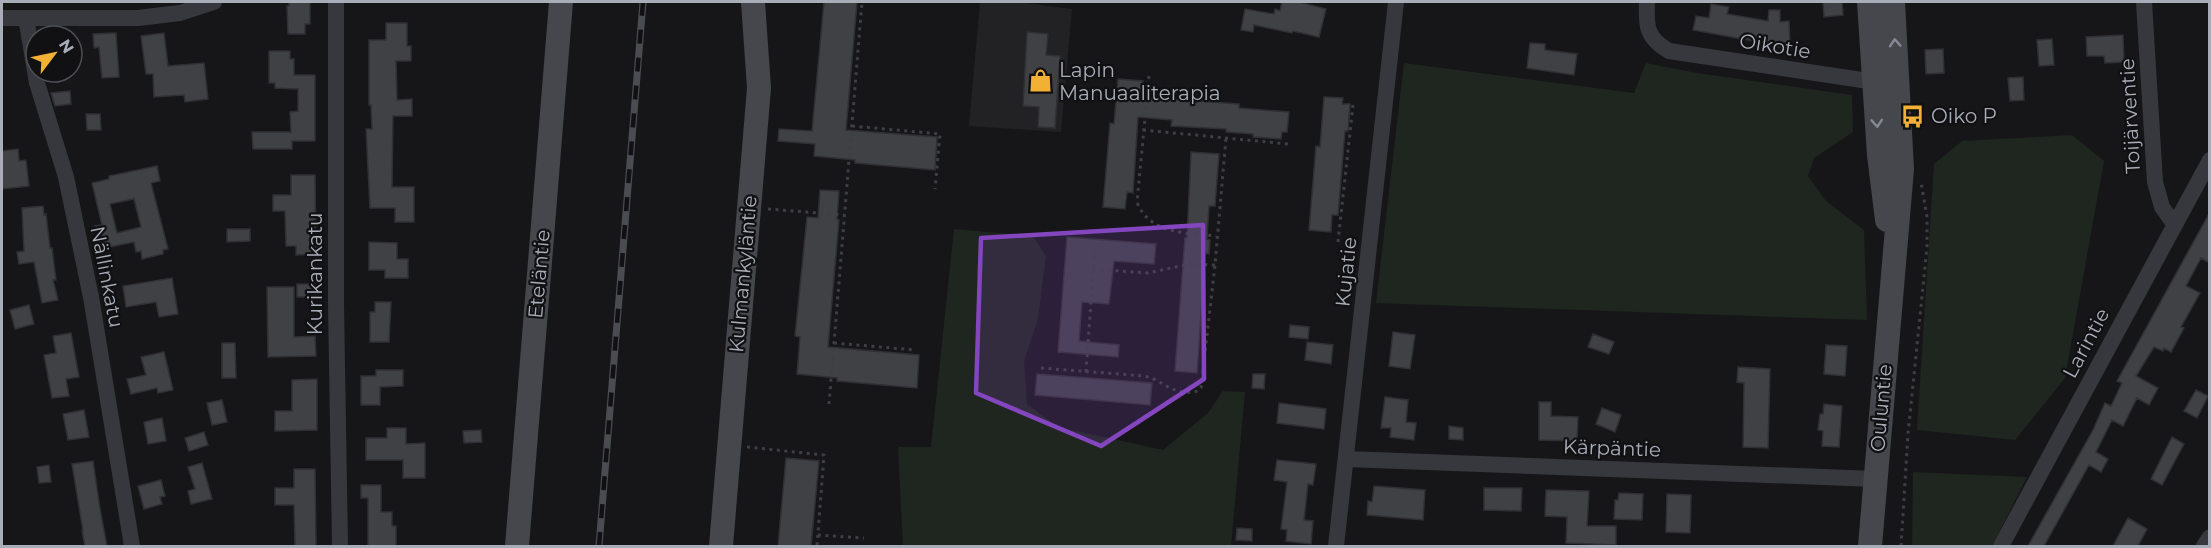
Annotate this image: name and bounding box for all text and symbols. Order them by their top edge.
north arrow [24,24,84,84]
street label: Oikotie [1738,29,1812,63]
text: N [55,36,78,57]
one-way arrow [1889,38,1902,47]
place label: Lapin Manuaaliterapia [1059,58,1221,105]
street label: Toijärventie [2115,58,2145,174]
shop icon: Lapin Manuaaliterapia [1028,68,1054,94]
bus stop icon: Oiko P [1900,103,1926,129]
place label: Oiko P [1931,104,1997,128]
one-way arrow [1870,118,1883,127]
street label: Kulmankyläntie [724,194,762,354]
street label: Kurikankatu [303,213,327,335]
street label: Nällinkatu [85,224,129,330]
street label: Eteläntie [523,229,555,319]
street label: Kujatie [1330,236,1362,308]
street label: Larintie [2058,304,2114,382]
street label: Ouluntie [1865,363,1897,453]
street label: Kärpäntie [1563,434,1661,462]

